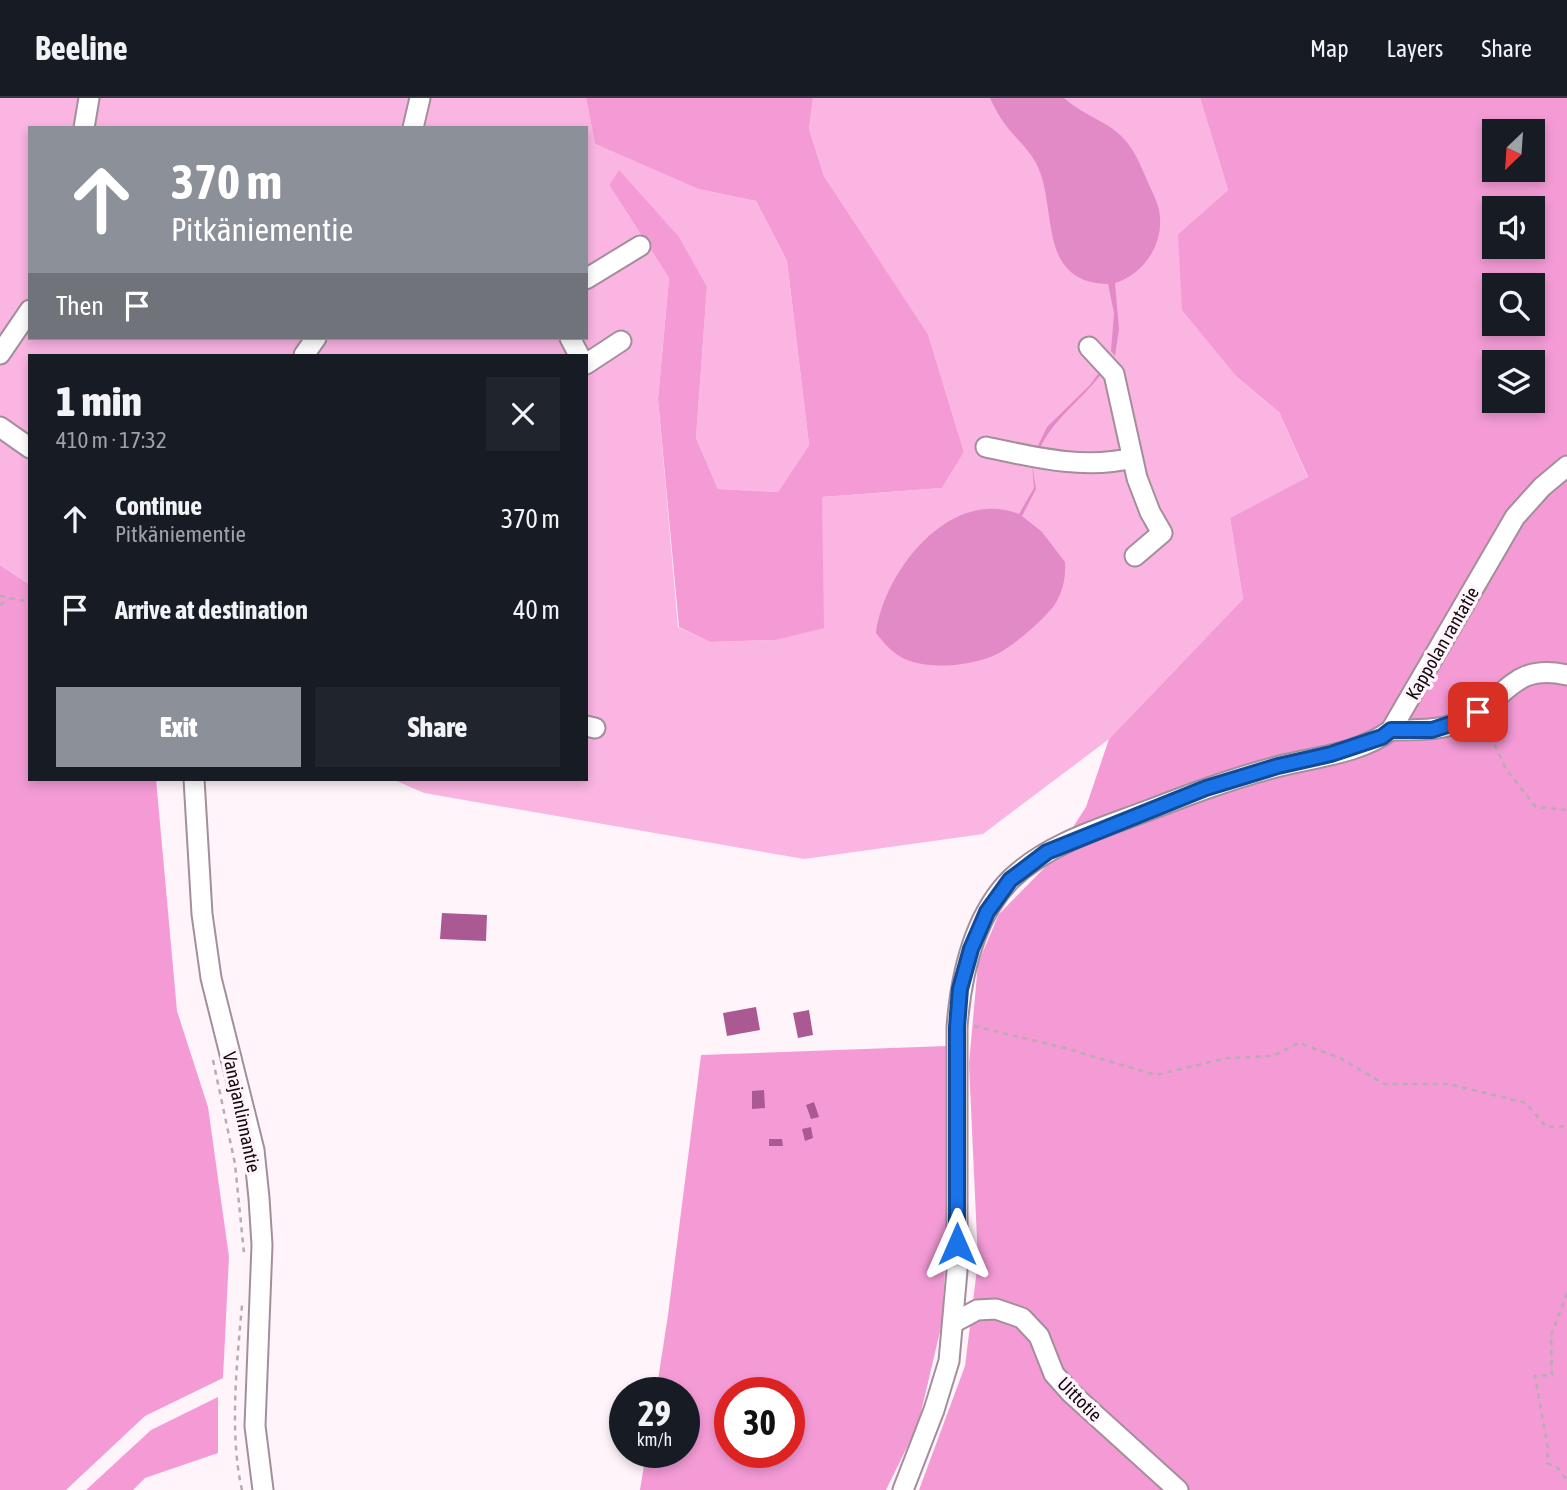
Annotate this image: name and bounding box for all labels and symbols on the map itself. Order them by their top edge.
north arrow [1482,119,1545,182]
street label: Kappolan rantatie [1401,583,1483,703]
pin [1448,682,1508,742]
street label: Vanajanlinnantie [219,1050,265,1174]
position arrow [920,1207,994,1281]
street label: Uittotie [1053,1372,1107,1426]
speed limit sign: 30 [714,1377,805,1468]

